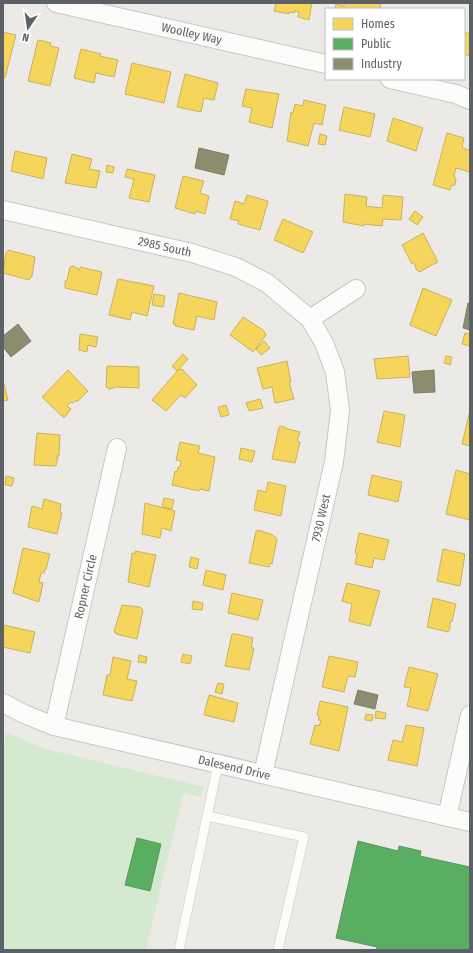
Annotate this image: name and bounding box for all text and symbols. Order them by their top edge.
north arrow [8,8,48,48]
legend [325,8,465,80]
text: Homes [361,17,395,31]
street label: Woolley Way [160,20,224,47]
text: N [21,30,31,44]
text: Public [361,37,391,51]
text: Industry [361,57,402,71]
street label: 2985 South [137,234,193,260]
street label: 7930 West [309,493,333,543]
street label: Ropner Circle [72,553,100,620]
street label: Dalesend Drive [197,752,272,783]

